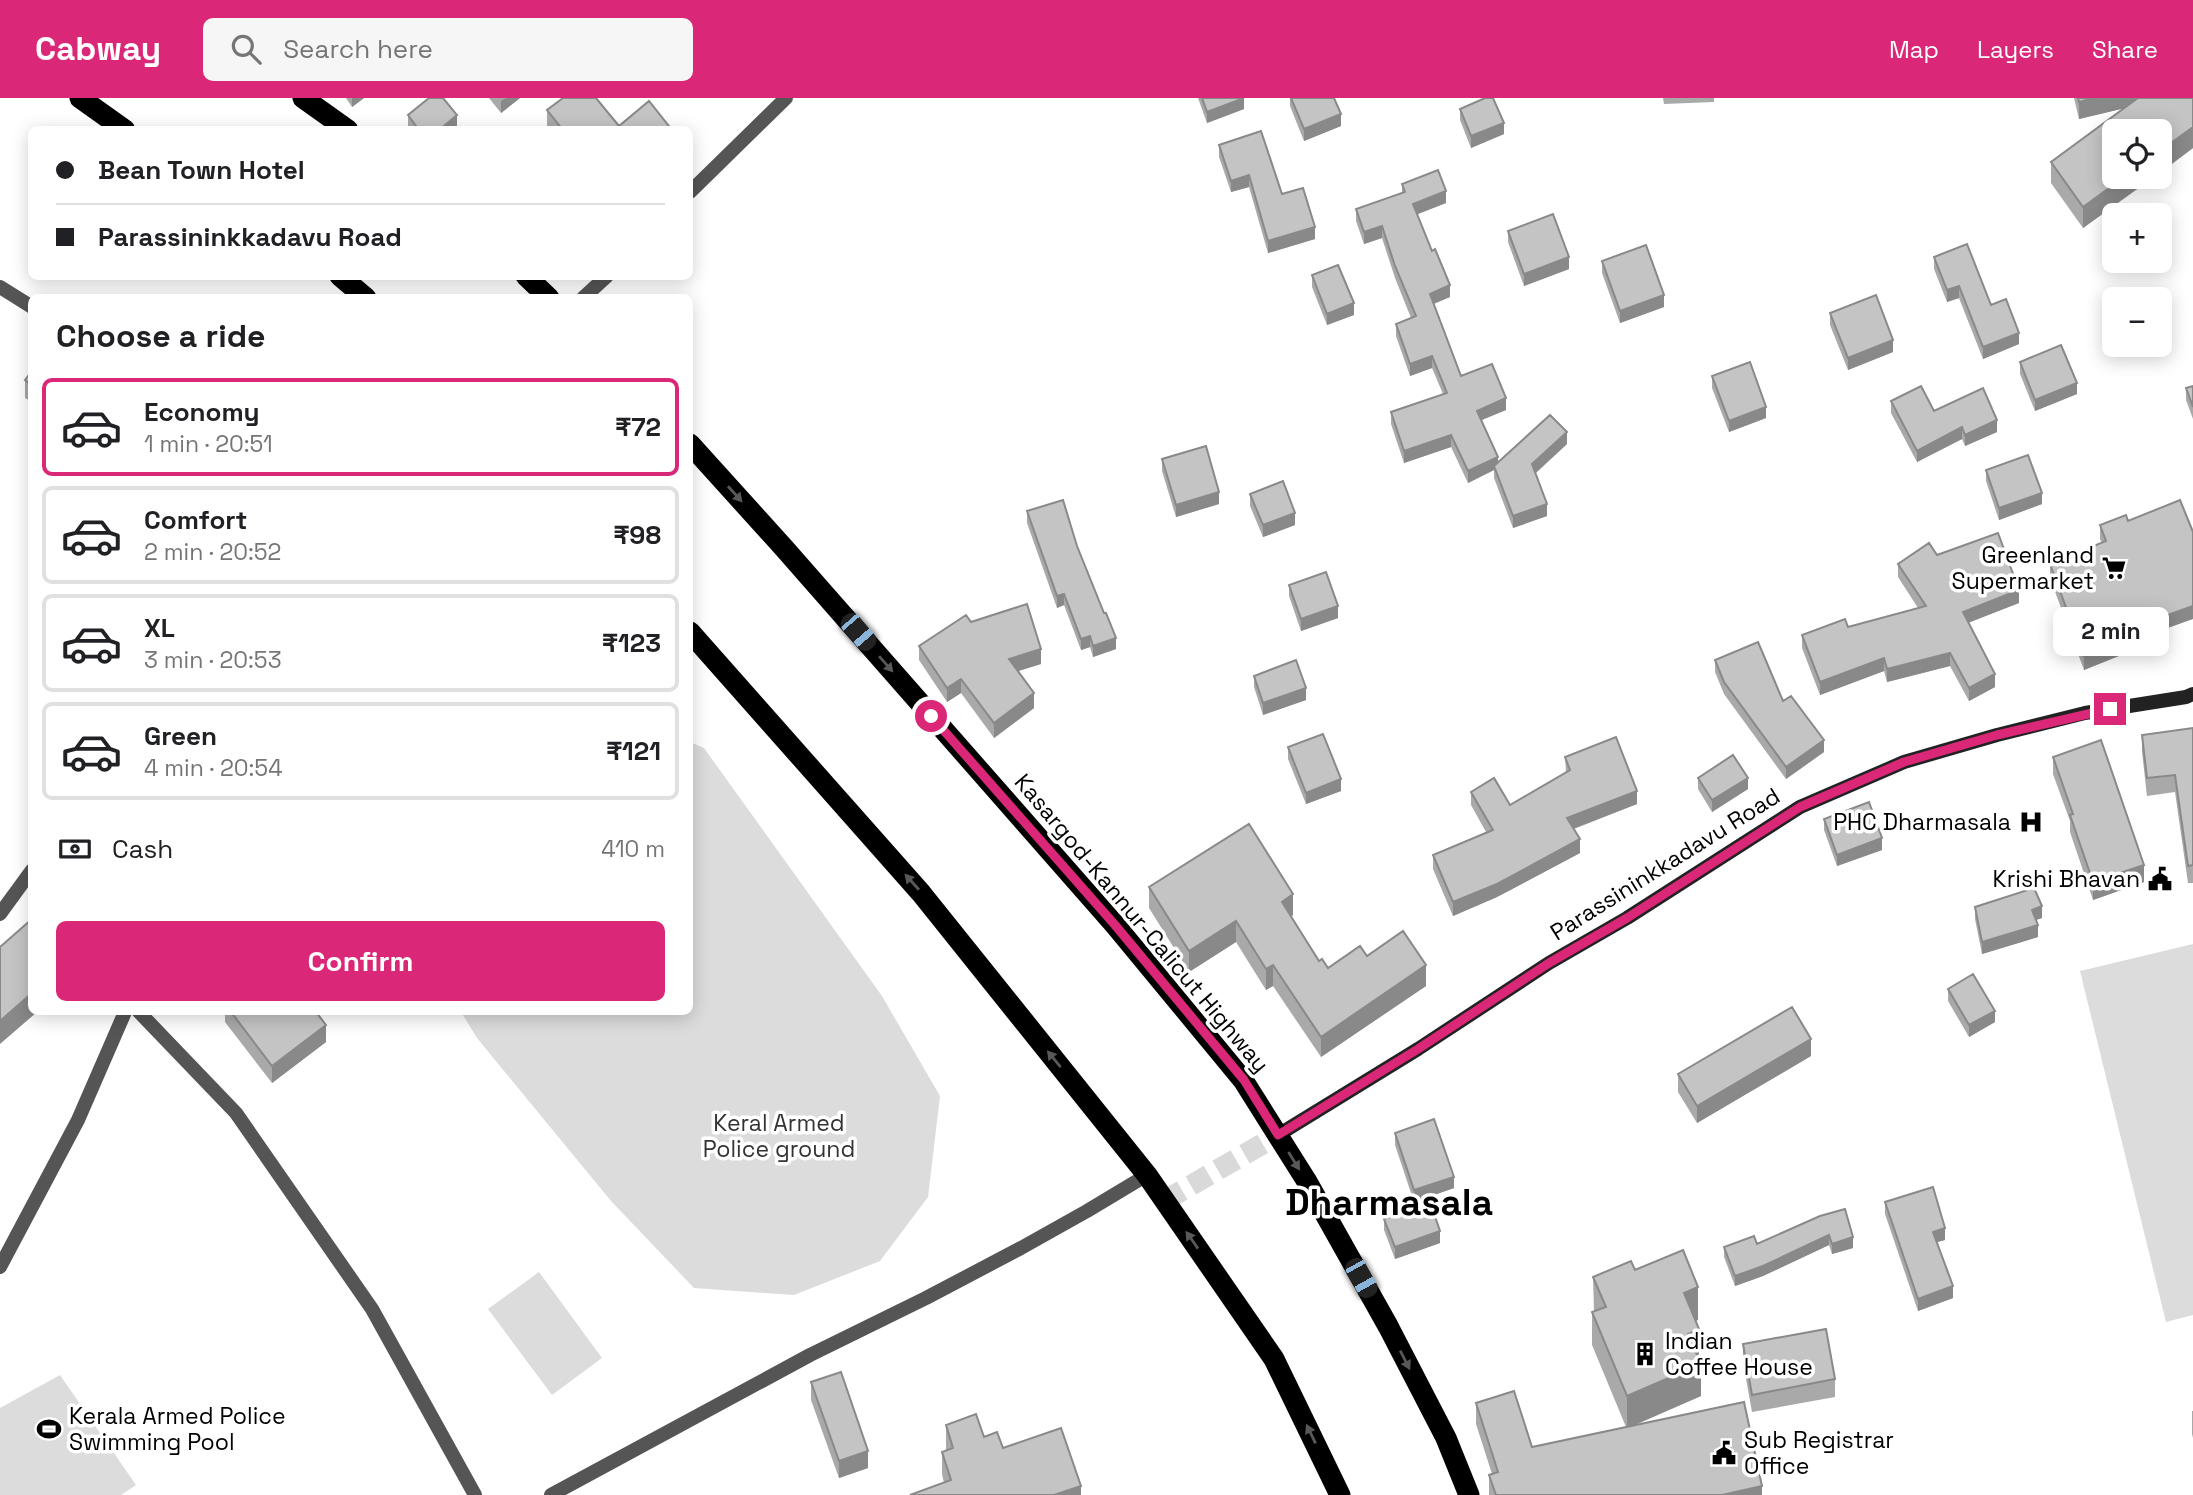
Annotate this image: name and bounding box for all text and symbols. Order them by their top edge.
search box [203,18,693,81]
text: Cabway [35,28,161,70]
icon: search [227,30,265,68]
text: Search here [283,32,433,66]
text: Map [1889,34,1939,65]
text: Layers [1977,34,2054,65]
text: Share [2092,34,2158,65]
map controls [2102,119,2172,357]
button: locate [2102,119,2172,189]
text: Bean Town Hotel [98,153,305,187]
button: + [2102,203,2172,273]
text: Parassininkkadavu Road [98,220,402,254]
button: − [2102,287,2172,357]
text: Choose a ride [56,316,266,356]
text: Economy [144,395,260,429]
icon: car [60,396,123,459]
text: ₹72 [615,410,661,444]
text: 1 min · 20:51 [144,429,273,459]
one-way arrow [727,485,743,502]
text: Comfort [144,503,247,537]
icon: car [60,504,123,567]
text: ₹98 [613,518,661,552]
text: 2 min · 20:52 [144,537,281,567]
place label: Greenland Supermarket [1952,540,2094,596]
supermarket icon: Greenland Supermarket [2100,554,2128,582]
callout: 2 min [2052,608,2168,656]
car [837,609,880,655]
text: XL [144,611,175,645]
icon: car [60,612,123,675]
text: 2 min [2081,616,2141,646]
text: ₹123 [602,626,661,660]
text: 3 min · 20:53 [144,645,282,675]
one-way arrow [878,656,893,673]
route end [2094,693,2126,725]
route start [915,700,947,732]
text: Green [144,719,217,753]
icon: car [60,720,123,783]
text: ₹121 [606,734,661,768]
text: 4 min · 20:54 [144,753,283,783]
street label: Kasargod-Kannur-Calicut Highway [1008,767,1276,1079]
street label: Parassininkkadavu Road [1544,781,1786,947]
place label: PHC Dharmasala [1833,807,2011,837]
hospital icon: PHC Dharmasala [2017,808,2045,836]
icon: cash [56,830,94,868]
text: Cash [112,832,173,866]
text: 410 m [601,834,665,864]
place label: Krishi Bhavan [1993,864,2140,894]
public building icon: Krishi Bhavan [2146,865,2174,893]
one-way arrow [904,874,920,891]
button: Confirm [56,921,665,1001]
one-way arrow [1047,1051,1062,1069]
park label: Keral Armed Police ground [703,1108,855,1164]
one-way arrow [1288,1152,1301,1171]
district label: Dharmasala [1285,1179,1493,1226]
one-way arrow [1185,1231,1199,1249]
car [1342,1255,1381,1301]
place label: Indian Coffee House [1665,1326,1813,1382]
building icon: Indian Coffee House [1631,1340,1659,1368]
one-way arrow [1400,1350,1411,1370]
place label: Kerala Armed Police Swimming Pool [69,1401,286,1457]
sports icon: Kerala Armed Police Swimming Pool [35,1415,63,1443]
one-way arrow [1305,1424,1316,1444]
place label: Sub Registrar Office [1744,1425,1894,1481]
public building icon: Sub Registrar Office [1710,1439,1738,1467]

